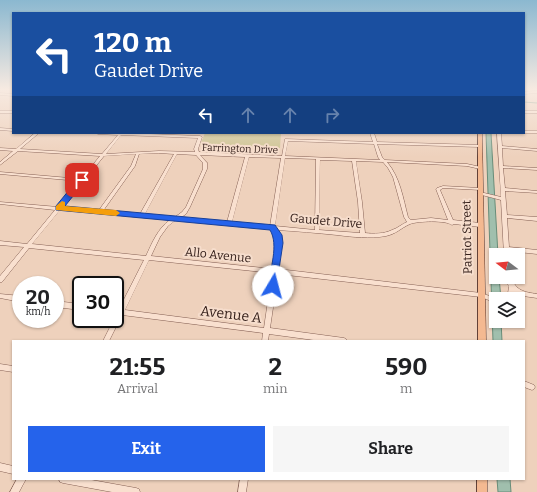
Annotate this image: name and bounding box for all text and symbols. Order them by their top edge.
text: 120 m [94,26,171,59]
icon: left [28,28,80,80]
text: Gaudet Drive [94,60,203,82]
icon: left [195,104,217,126]
icon: ahead [237,104,259,126]
icon: ahead [279,104,301,126]
icon: right [321,104,343,126]
street label: Farrington Drive [202,142,278,156]
pin [65,163,99,197]
icon: arrive [71,169,93,191]
street label: Patriot Street [459,199,475,274]
street label: Gaudet Drive [289,211,363,231]
street label: Allo Avenue [184,245,252,265]
north arrow [489,248,525,284]
map controls [489,248,525,328]
position arrow [252,265,294,307]
speed limit sign: 30 [72,276,124,328]
text: 20 [26,285,50,309]
button: layers [489,292,525,328]
street label: Avenue A [199,302,263,327]
text: km/h [26,306,50,318]
text: 21:55 [110,353,165,381]
text: 2 [268,353,282,381]
text: 590 [385,353,427,381]
text: Arrival [117,381,158,396]
text: min [263,381,287,396]
text: m [400,381,412,396]
button: Exit [28,426,265,472]
button: Share [273,426,509,472]

